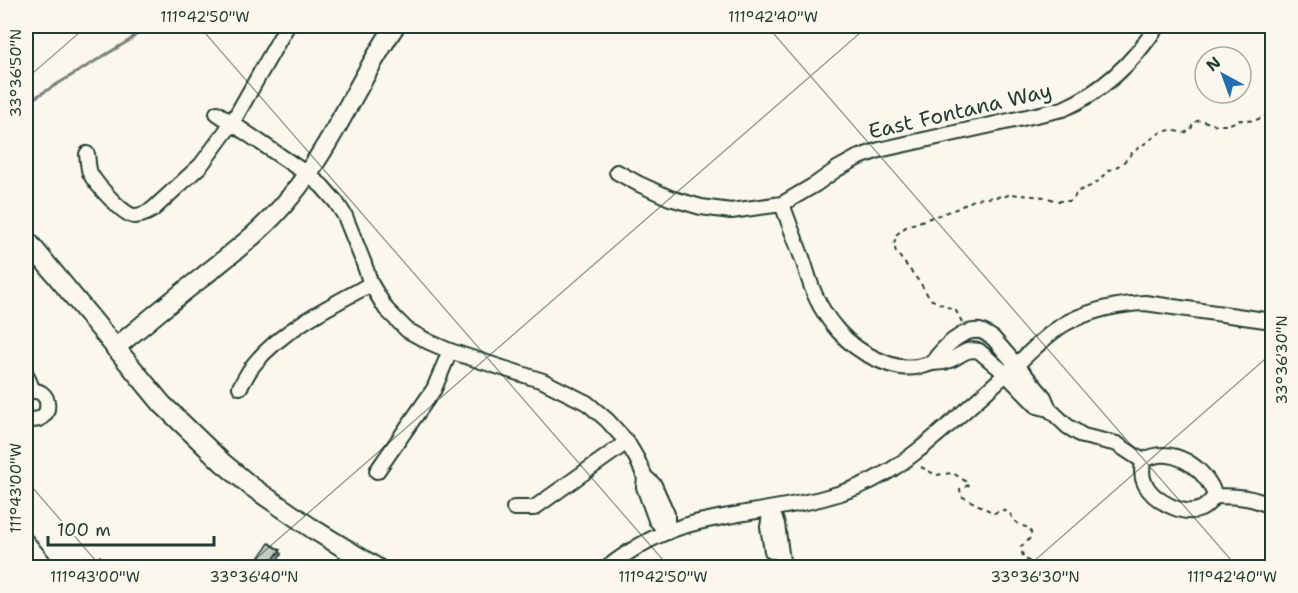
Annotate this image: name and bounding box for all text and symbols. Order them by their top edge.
text: 111°42'50"W [160,7,250,27]
text: 111°42'40"W [728,7,818,27]
text: 33°36'50"N [6,29,26,117]
north arrow [1193,45,1253,105]
text: N [1202,52,1225,76]
street label: East Fontana Way [866,76,1054,146]
text: 33°36'30"N [1272,315,1292,405]
text: 111°43'00"W [6,443,26,533]
scale bar [48,509,214,547]
text: 100 m [57,518,111,542]
text: 111°43'00"W [50,567,140,587]
text: 33°36'40"N [209,567,299,587]
text: 111°42'50"W [618,567,708,587]
text: 33°36'30"N [990,567,1080,587]
text: 111°42'40"W [1187,567,1277,587]

